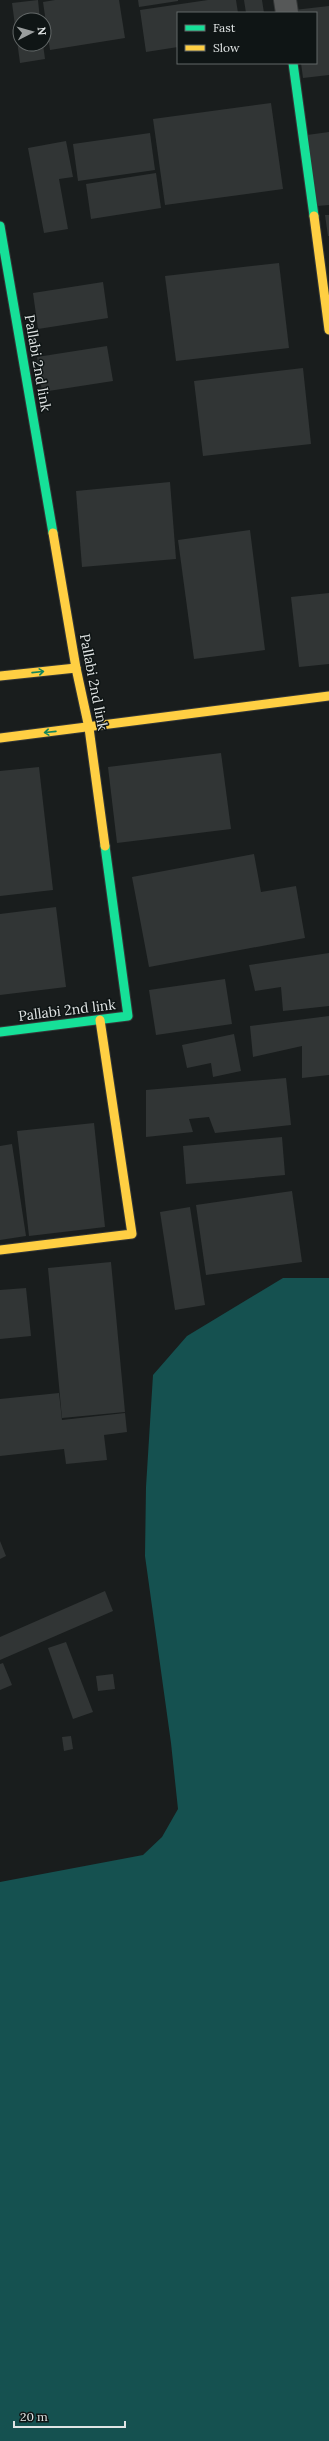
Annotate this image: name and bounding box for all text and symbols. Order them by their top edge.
north arrow [12,12,52,52]
legend [177,12,317,64]
text: Fast [213,20,236,35]
text: N [35,26,49,36]
text: Slow [213,40,240,55]
street label: Pallabi 2nd link [21,313,55,413]
street label: Pallabi 2nd link [76,632,112,732]
one-way arrow [31,668,44,676]
one-way arrow [44,729,57,736]
street label: Pallabi 2nd link [17,995,117,1025]
scale bar [14,2403,125,2429]
text: 20 m [20,2409,48,2424]

